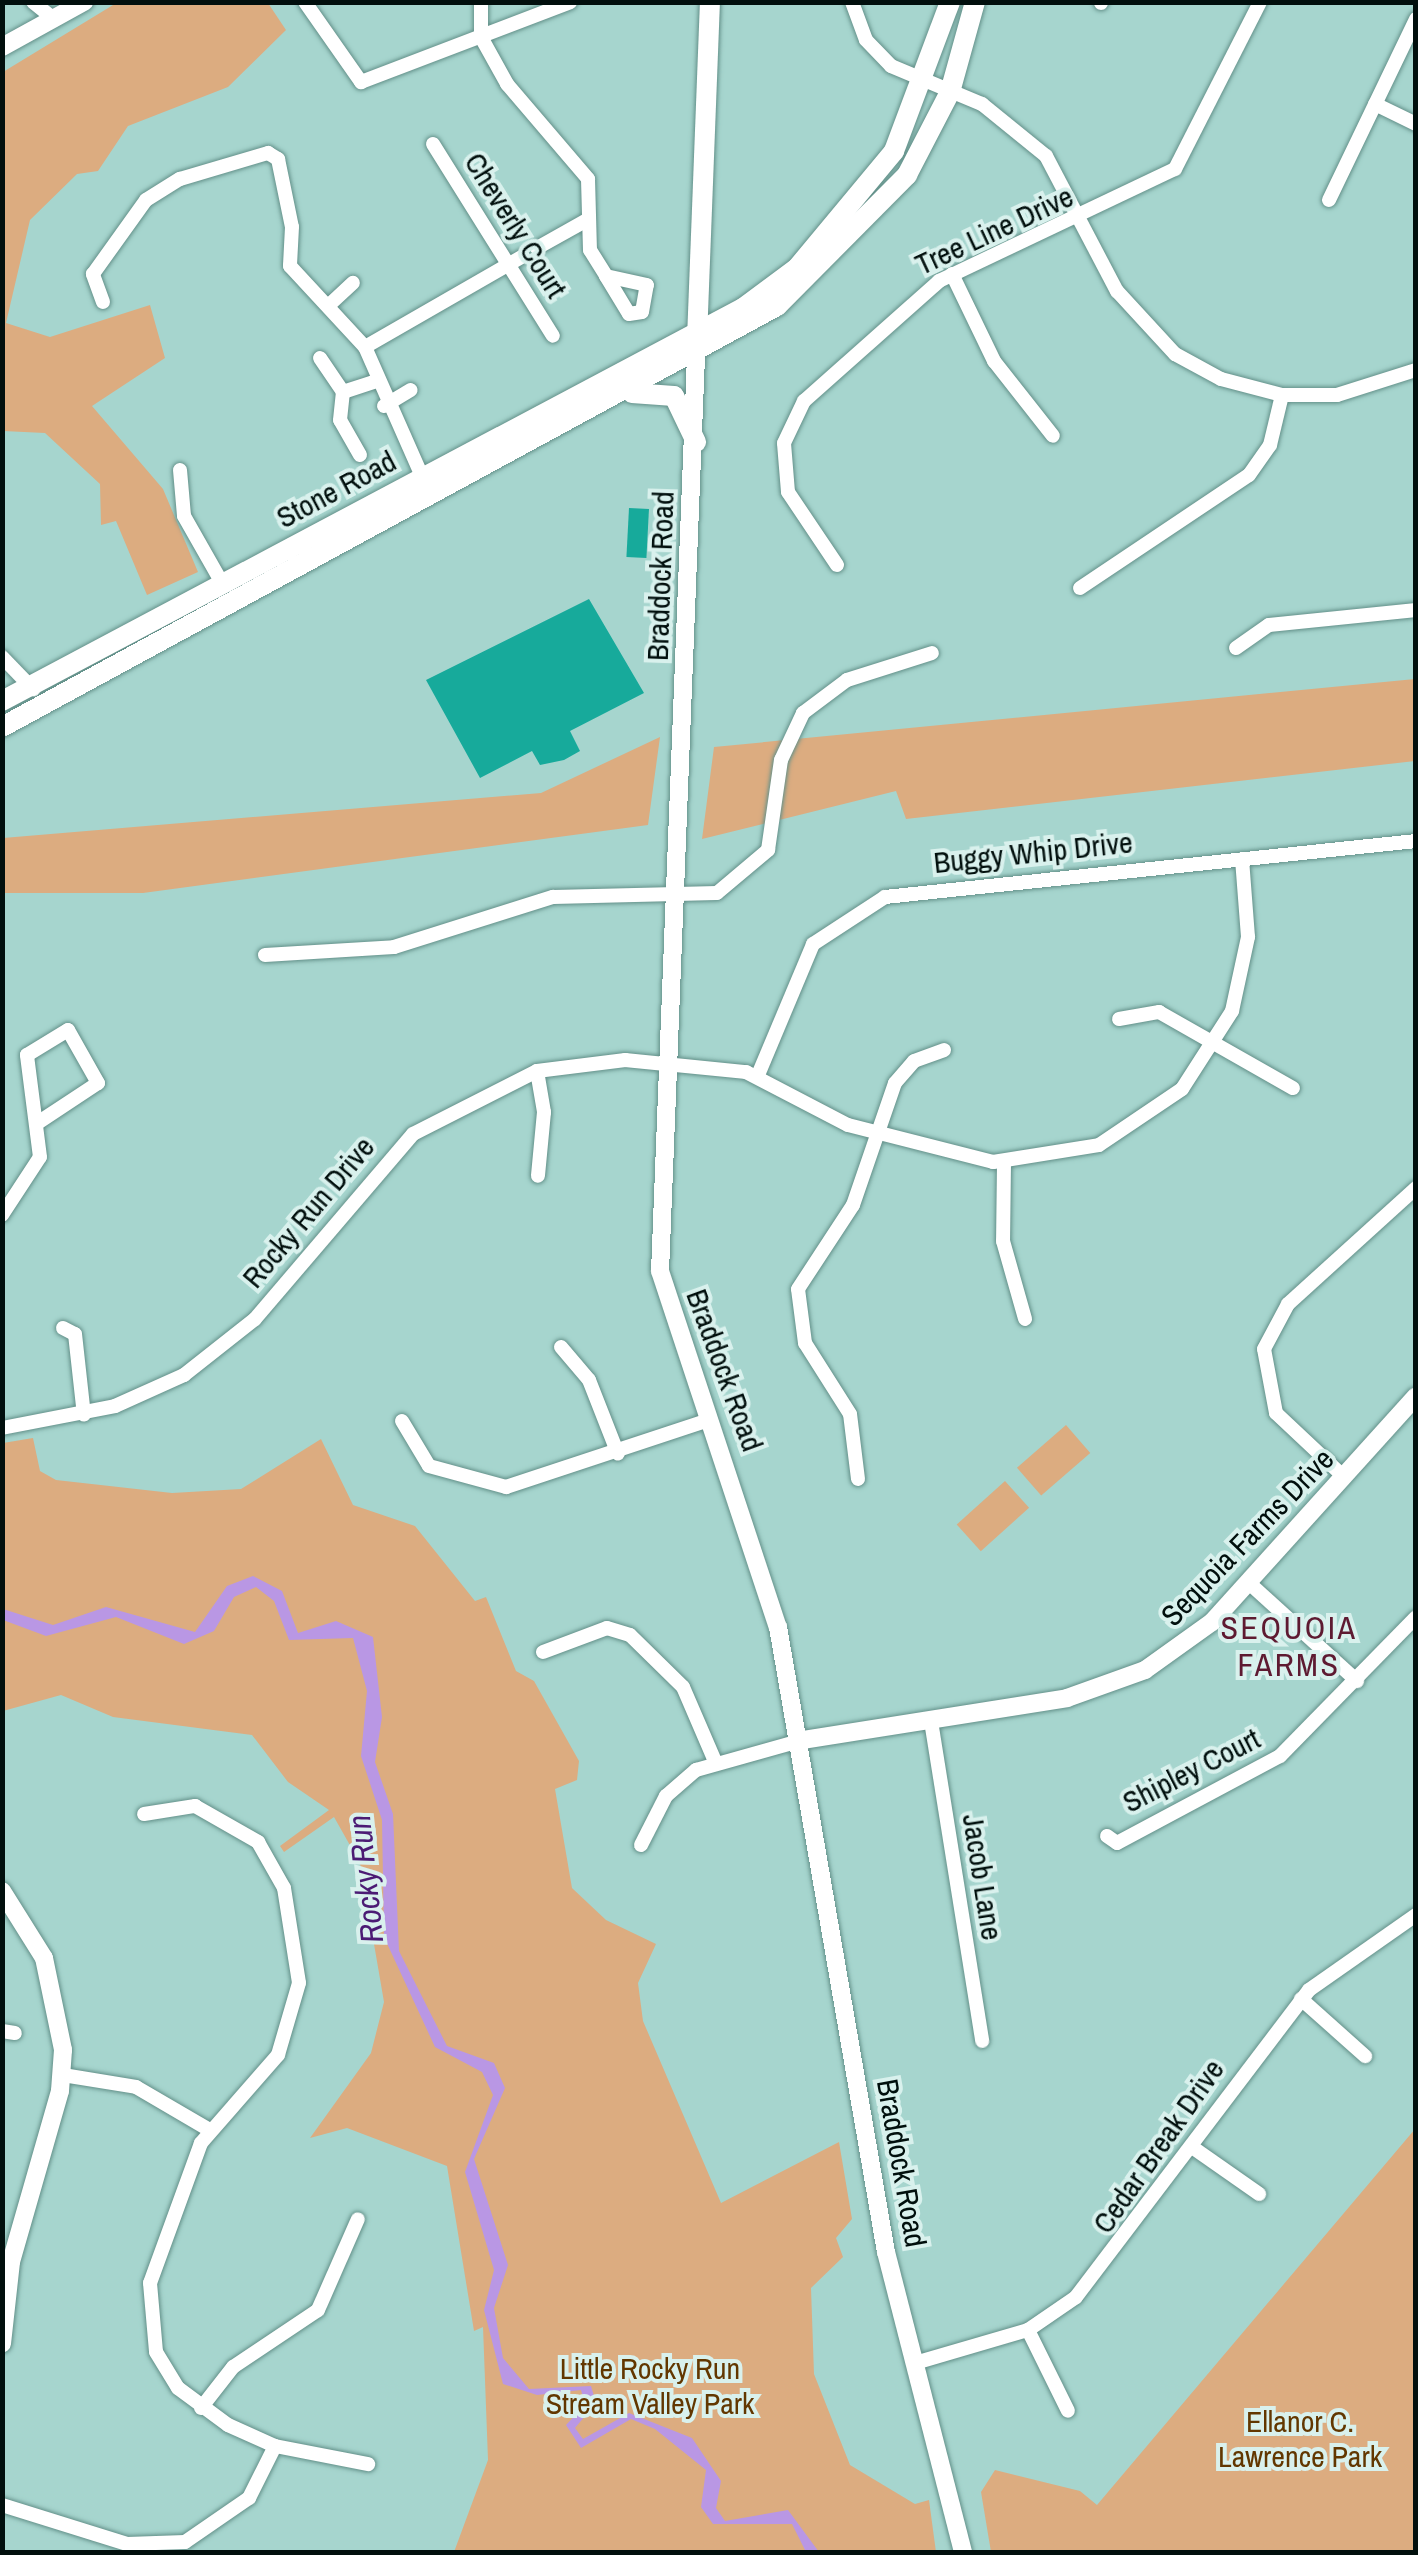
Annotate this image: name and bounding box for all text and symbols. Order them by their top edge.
street label: Cheverly Court [457,146,575,304]
street label: Tree Line Drive [909,178,1079,282]
street label: Stone Road [270,443,402,535]
street label: Braddock Road [639,491,681,661]
street label: Buggy Whip Drive [932,824,1134,880]
street label: Rocky Run Drive [234,1129,382,1295]
street label: Braddock Road [679,1284,771,1456]
street label: Sequoia Farms Drive [1153,1441,1341,1633]
district label: SEQUOIA FARMS [1220,1610,1358,1685]
street label: Shipley Court [1116,1720,1266,1820]
street label: Jacob Lane [955,1811,1011,1943]
water label: Rocky Run [340,1813,392,1945]
street label: Cedar Break Drive [1085,2052,1231,2240]
street label: Braddock Road [870,2076,934,2250]
park label: Little Rocky Run Stream Valley Park [546,2350,754,2420]
park label: Ellanor C. Lawrence Park [1218,2403,1382,2474]

